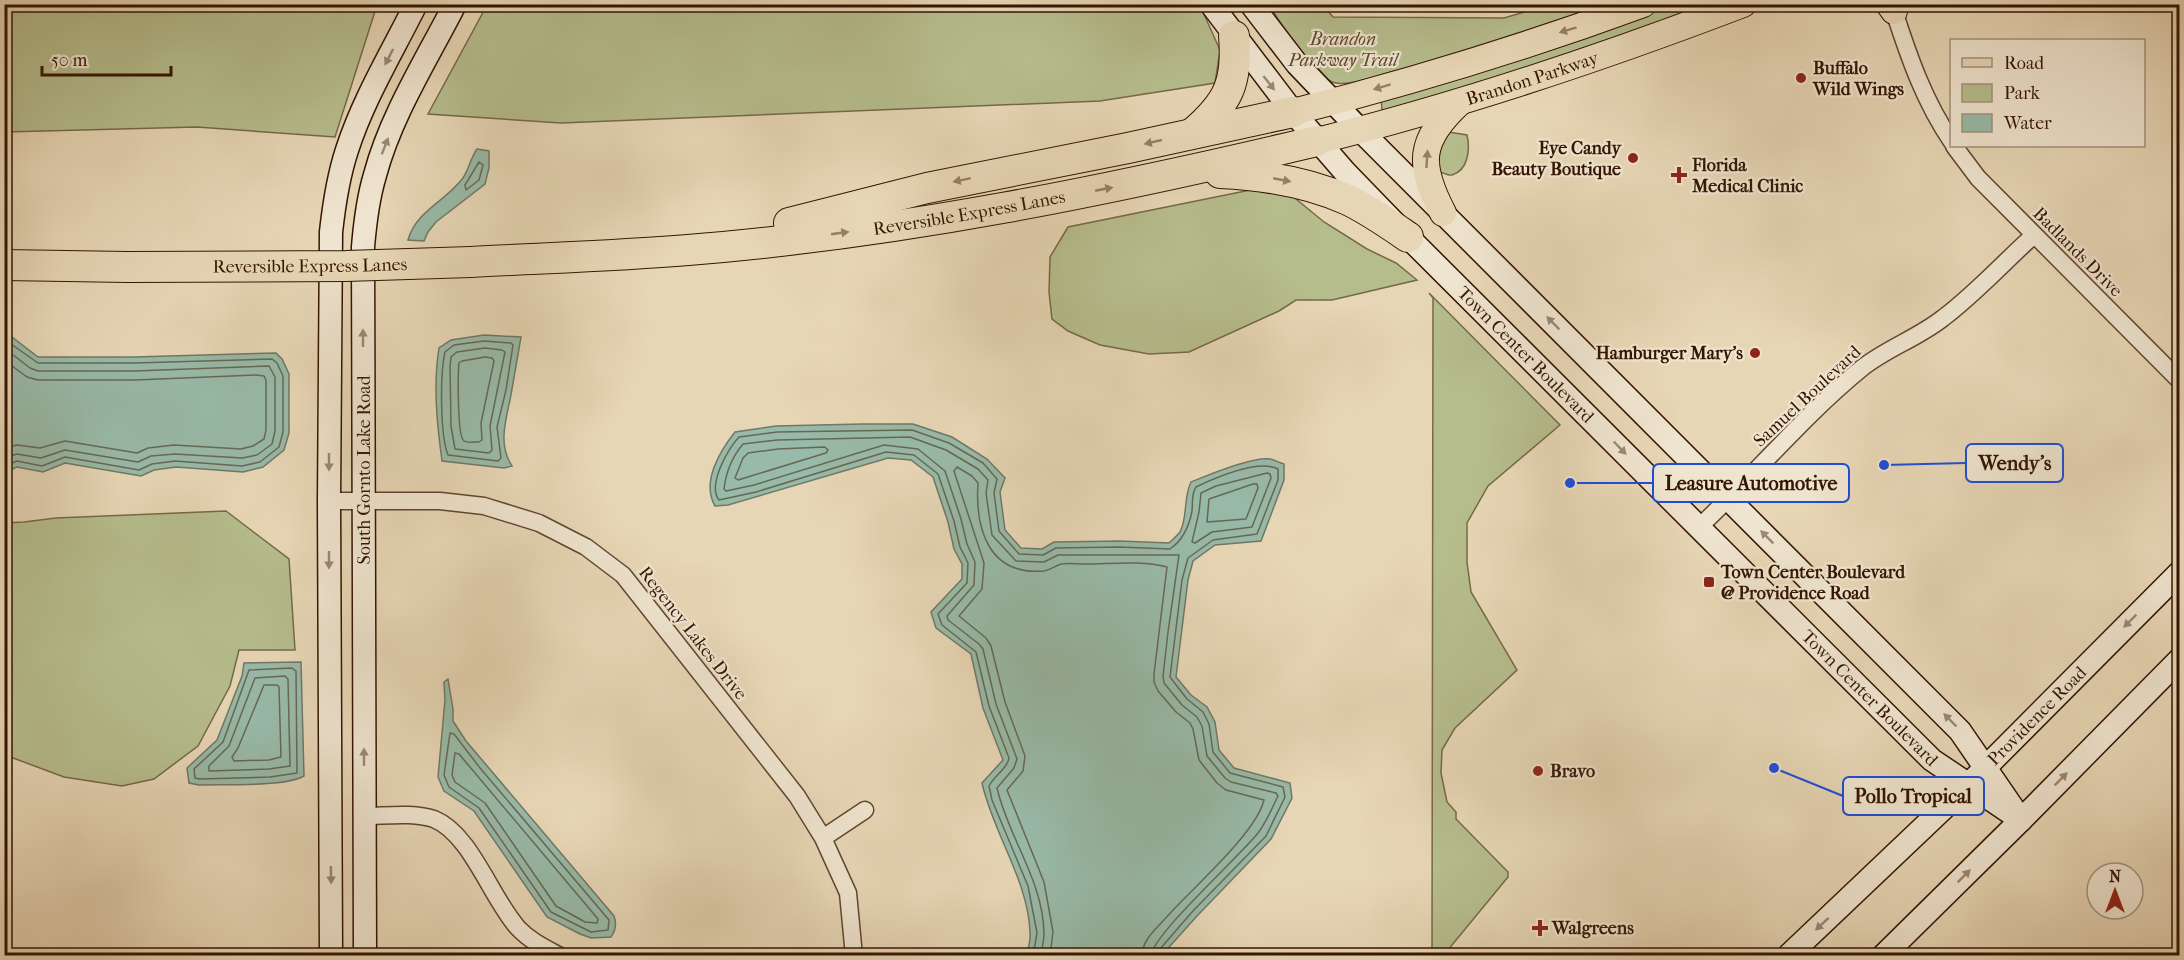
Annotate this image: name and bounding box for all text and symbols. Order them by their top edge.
one-way arrow [1559,26,1577,35]
park label: Brandon Parkway Trail [1287,29,1400,71]
scale bar [42,39,171,77]
legend [1950,39,2145,147]
street label: Brandon Parkway [1463,47,1602,110]
one-way arrow [385,48,394,65]
text: 50 m [51,50,88,71]
text: Road [2004,53,2044,74]
place label: Buffalo Wild Wings [1812,58,1904,100]
marker: Buffalo Wild Wings [1794,71,1808,85]
one-way arrow [1263,75,1276,91]
one-way arrow [1373,83,1391,92]
text: Park [2004,83,2041,104]
text: Water [2003,113,2052,134]
one-way arrow [380,136,390,154]
one-way arrow [1144,138,1163,148]
place label: Eye Candy Beauty Boutique [1491,138,1622,180]
one-way arrow [1422,149,1431,168]
marker: Eye Candy Beauty Boutique [1626,151,1640,165]
place label: Florida Medical Clinic [1691,155,1803,197]
marker: Florida Medical Clinic [1670,166,1688,184]
one-way arrow [952,176,971,185]
one-way arrow [1272,176,1291,185]
one-way arrow [1095,184,1114,193]
street label: Reversible Express Lanes [872,186,1067,240]
street label: Badlands Drive [2029,203,2127,301]
one-way arrow [831,228,850,237]
street label: Reversible Express Lanes [213,254,408,278]
street label: Town Center Boulevard [1453,283,1598,428]
one-way arrow [1545,316,1560,330]
one-way arrow [358,328,368,347]
street label: Samuel Boulevard [1749,341,1865,451]
place label: Hamburger Mary's [1596,343,1743,364]
marker: Hamburger Mary's [1748,346,1762,360]
street label: South Gornto Lake Road [354,375,375,564]
one-way arrow [1613,441,1627,455]
callout: Wendy's [1966,444,2063,482]
text: Wendy's [1978,452,2052,475]
one-way arrow [324,453,334,472]
callout: Leasure Automotive [1653,464,1849,502]
text: Leasure Automotive [1665,472,1837,495]
one-way arrow [1760,530,1774,545]
one-way arrow [324,550,334,569]
street label: Regency Lakes Drive [634,562,751,704]
place label: Town Center Boulevard @ Providence Road [1720,562,1906,604]
marker: Town Center Boulevard @ Providence Road [1702,575,1716,589]
one-way arrow [2124,614,2138,628]
street label: Town Center Boulevard [1797,626,1942,771]
street label: Providence Road [1984,662,2091,770]
one-way arrow [1943,714,1957,728]
one-way arrow [359,748,369,767]
place label: Bravo [1550,761,1595,782]
marker: Bravo [1531,764,1545,778]
one-way arrow [2054,772,2068,786]
callout: Pollo Tropical [1843,777,1984,815]
text: Pollo Tropical [1854,785,1972,808]
north arrow [2085,861,2145,921]
one-way arrow [326,866,335,885]
text: N [2109,867,2122,886]
one-way arrow [1956,870,1970,884]
one-way arrow [1814,917,1829,931]
place label: Walgreens [1551,918,1634,939]
marker: Walgreens [1533,921,1547,935]

